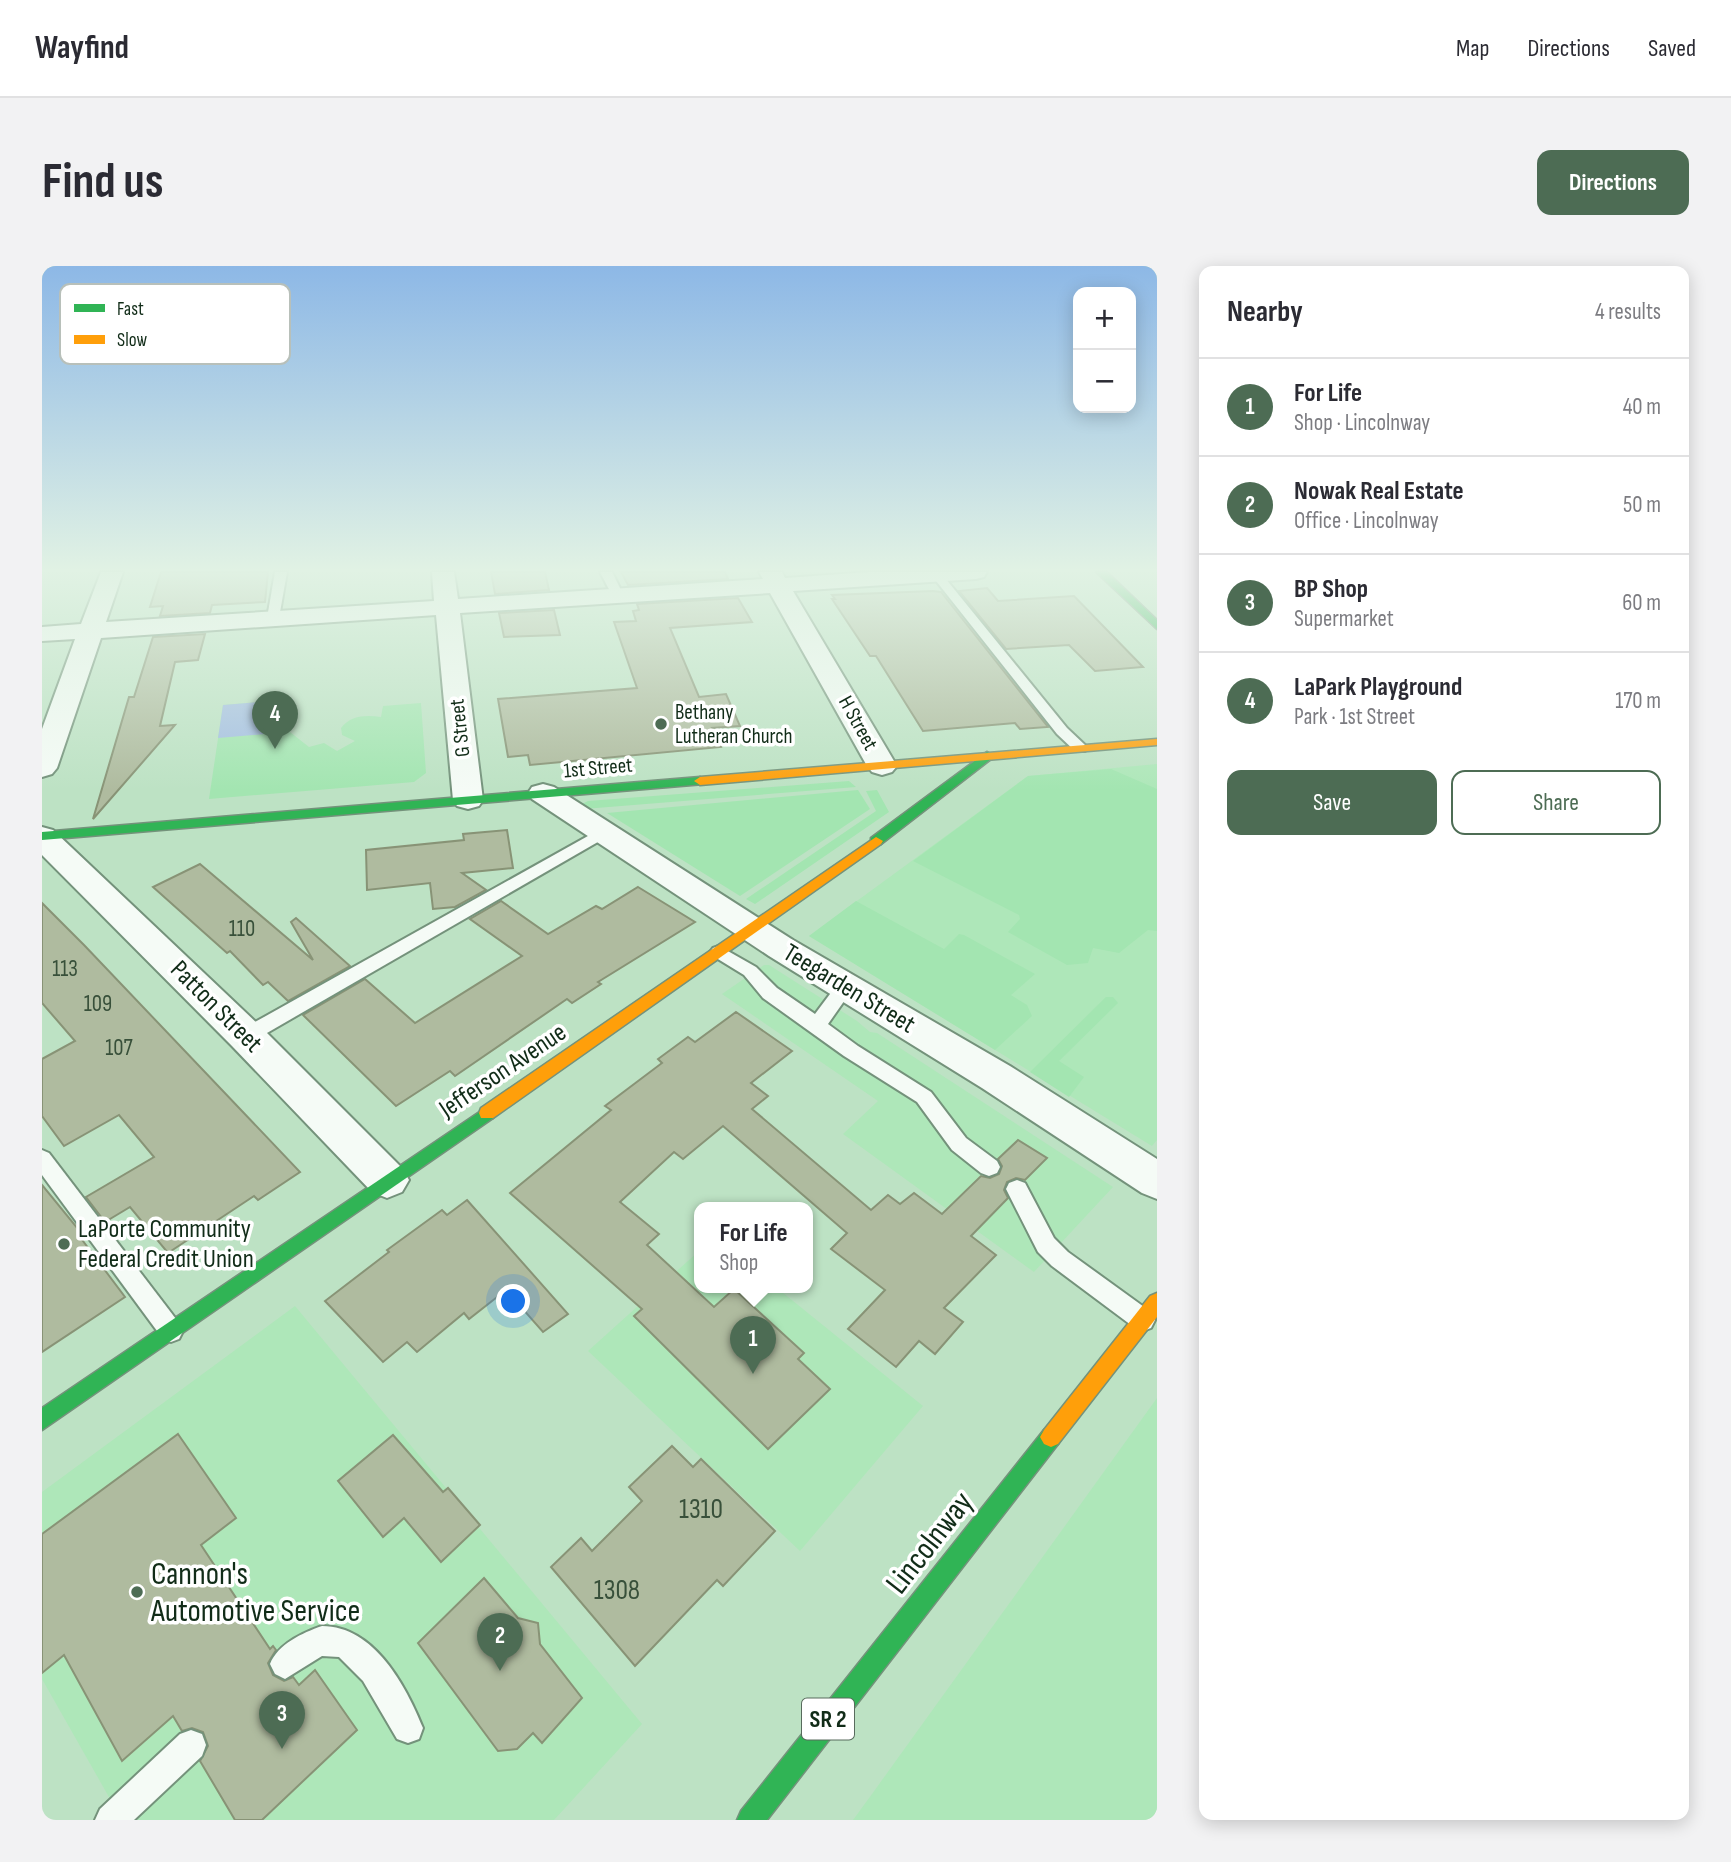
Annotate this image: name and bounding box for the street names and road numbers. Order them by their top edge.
street label: H Street [833,691,883,755]
street label: G Street [445,698,475,758]
street label: 1st Street [563,753,633,783]
street label: Teegarden Street [777,938,921,1040]
street label: Patton Street [164,955,268,1059]
street label: Jefferson Avenue [433,1017,572,1125]
street label: Lincolnway [878,1484,982,1602]
road number: SR 2 [802,1699,854,1740]

